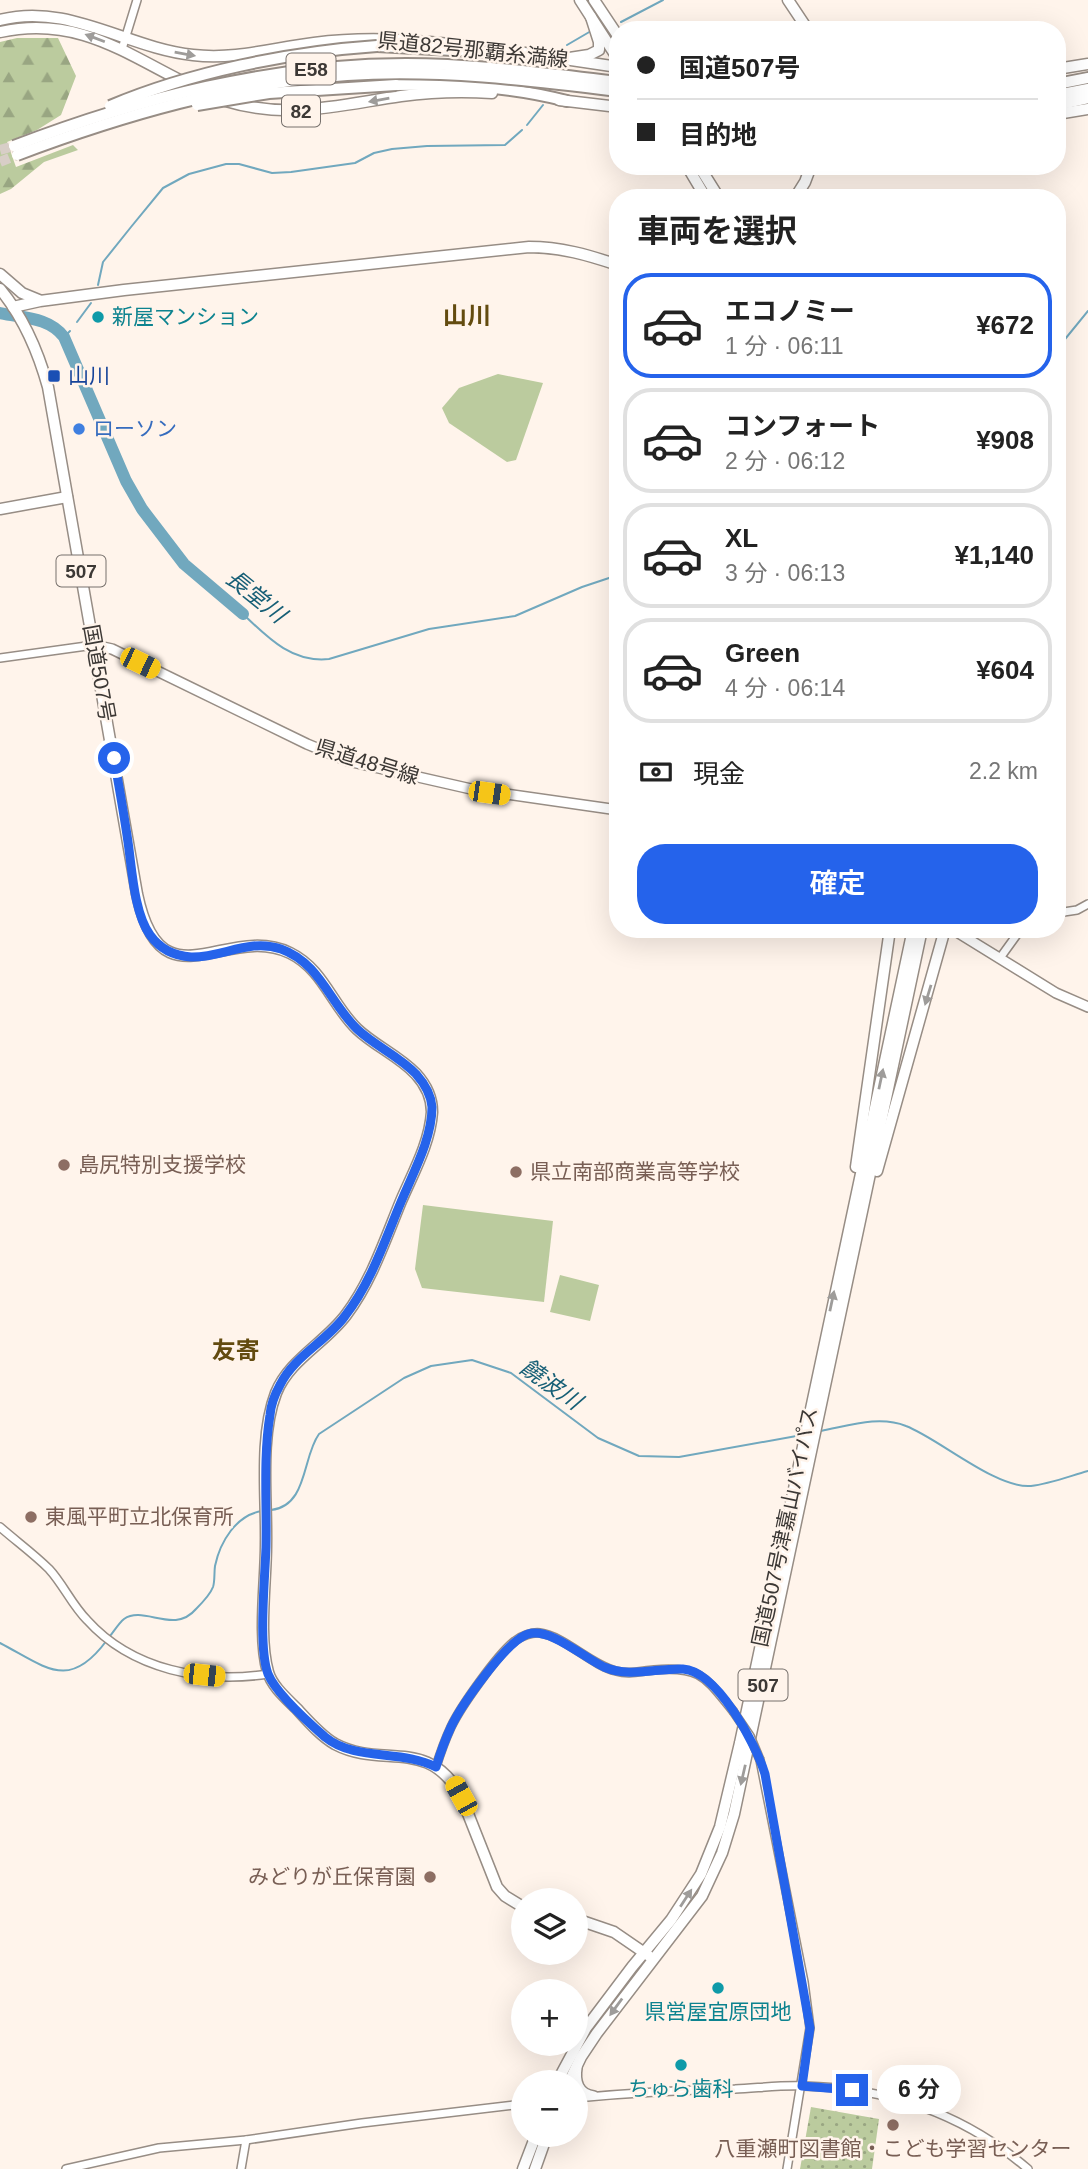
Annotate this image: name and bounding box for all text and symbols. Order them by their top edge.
street label: 県道82号那覇糸満線 [377,28,569,71]
one-way arrow [84,33,105,44]
one-way arrow [174,49,196,60]
text: 国道507号 [679,53,800,83]
road number: E58 [286,54,336,85]
one-way arrow [368,95,390,106]
road number: 82 [282,96,320,127]
text: 目的地 [679,120,757,150]
text: 車両を選択 [637,213,797,249]
icon: car [641,294,704,357]
text: エコノミー [725,296,855,326]
district label: 山川 [443,302,491,329]
place label: 新屋マンション [112,305,259,328]
marker: 新屋マンション [90,309,106,325]
text: ¥672 [976,310,1034,340]
text: 1 分 · 06:11 [725,333,843,359]
place label: 山川 [68,364,110,387]
marker: 山川 [46,368,62,384]
icon: car [641,409,704,472]
text: コンフォート [725,411,880,441]
place label: ローソン [93,417,177,440]
marker: ローソン [71,421,87,437]
text: ¥908 [976,425,1034,455]
text: 2 分 · 06:12 [725,448,845,474]
text: XL [725,523,758,553]
icon: car [641,524,704,587]
text: ¥1,140 [954,540,1034,570]
road number: 507 [56,556,106,586]
text: 3 分 · 06:13 [725,560,845,586]
water label: 長堂川 [221,564,293,630]
street label: 国道507号 [80,623,119,723]
text: Green [725,638,800,668]
icon: car [641,639,704,702]
car [117,644,164,682]
text: ¥604 [976,655,1034,685]
text: 4 分 · 06:14 [725,675,845,701]
street label: 県道48号線 [312,735,422,788]
route start [98,742,130,774]
icon: cash [637,753,675,791]
text: 2.2 km [969,758,1038,784]
text: 現金 [693,759,745,789]
car [467,780,512,806]
button: 確定 [637,844,1038,924]
one-way arrow [922,985,932,1006]
one-way arrow [875,1068,886,1090]
place label: 島尻特別支援学校 [78,1153,246,1176]
marker: 島尻特別支援学校 [56,1157,72,1173]
place label: 県立南部商業高等学校 [530,1160,740,1183]
marker: 県立南部商業高等学校 [508,1164,524,1180]
one-way arrow [827,1290,838,1312]
district label: 友寄 [212,1337,260,1364]
water label: 饒波川 [515,1354,589,1416]
street label: 国道507号津嘉山バイパス [748,1405,821,1649]
place label: 東風平町立北保育所 [45,1505,234,1528]
marker: 東風平町立北保育所 [23,1509,39,1525]
car [183,1662,226,1688]
road number: 507 [738,1670,788,1700]
one-way arrow [737,1764,748,1786]
car [442,1773,481,1819]
place label: みどりが丘保育園 [248,1865,416,1888]
marker: みどりが丘保育園 [422,1869,438,1885]
map controls [511,1888,588,2147]
button: layers [511,1888,588,1965]
one-way arrow [679,1889,693,1907]
button: + [511,1979,588,2056]
marker: 県営屋宜原団地 [710,1980,726,1996]
one-way arrow [610,1998,624,2016]
place label: 県営屋宜原団地 [645,2000,792,2023]
marker: ちゅら歯科 [673,2057,689,2073]
callout: 6 分 [876,2066,960,2114]
button: − [511,2070,588,2147]
route end [836,2074,868,2106]
text: 6 分 [898,2076,940,2102]
place label: ちゅら歯科 [629,2077,734,2100]
marker: 八重瀬町図書館・こども学習センター [885,2117,901,2133]
place label: 八重瀬町図書館・こども学習センター [715,2137,1072,2160]

